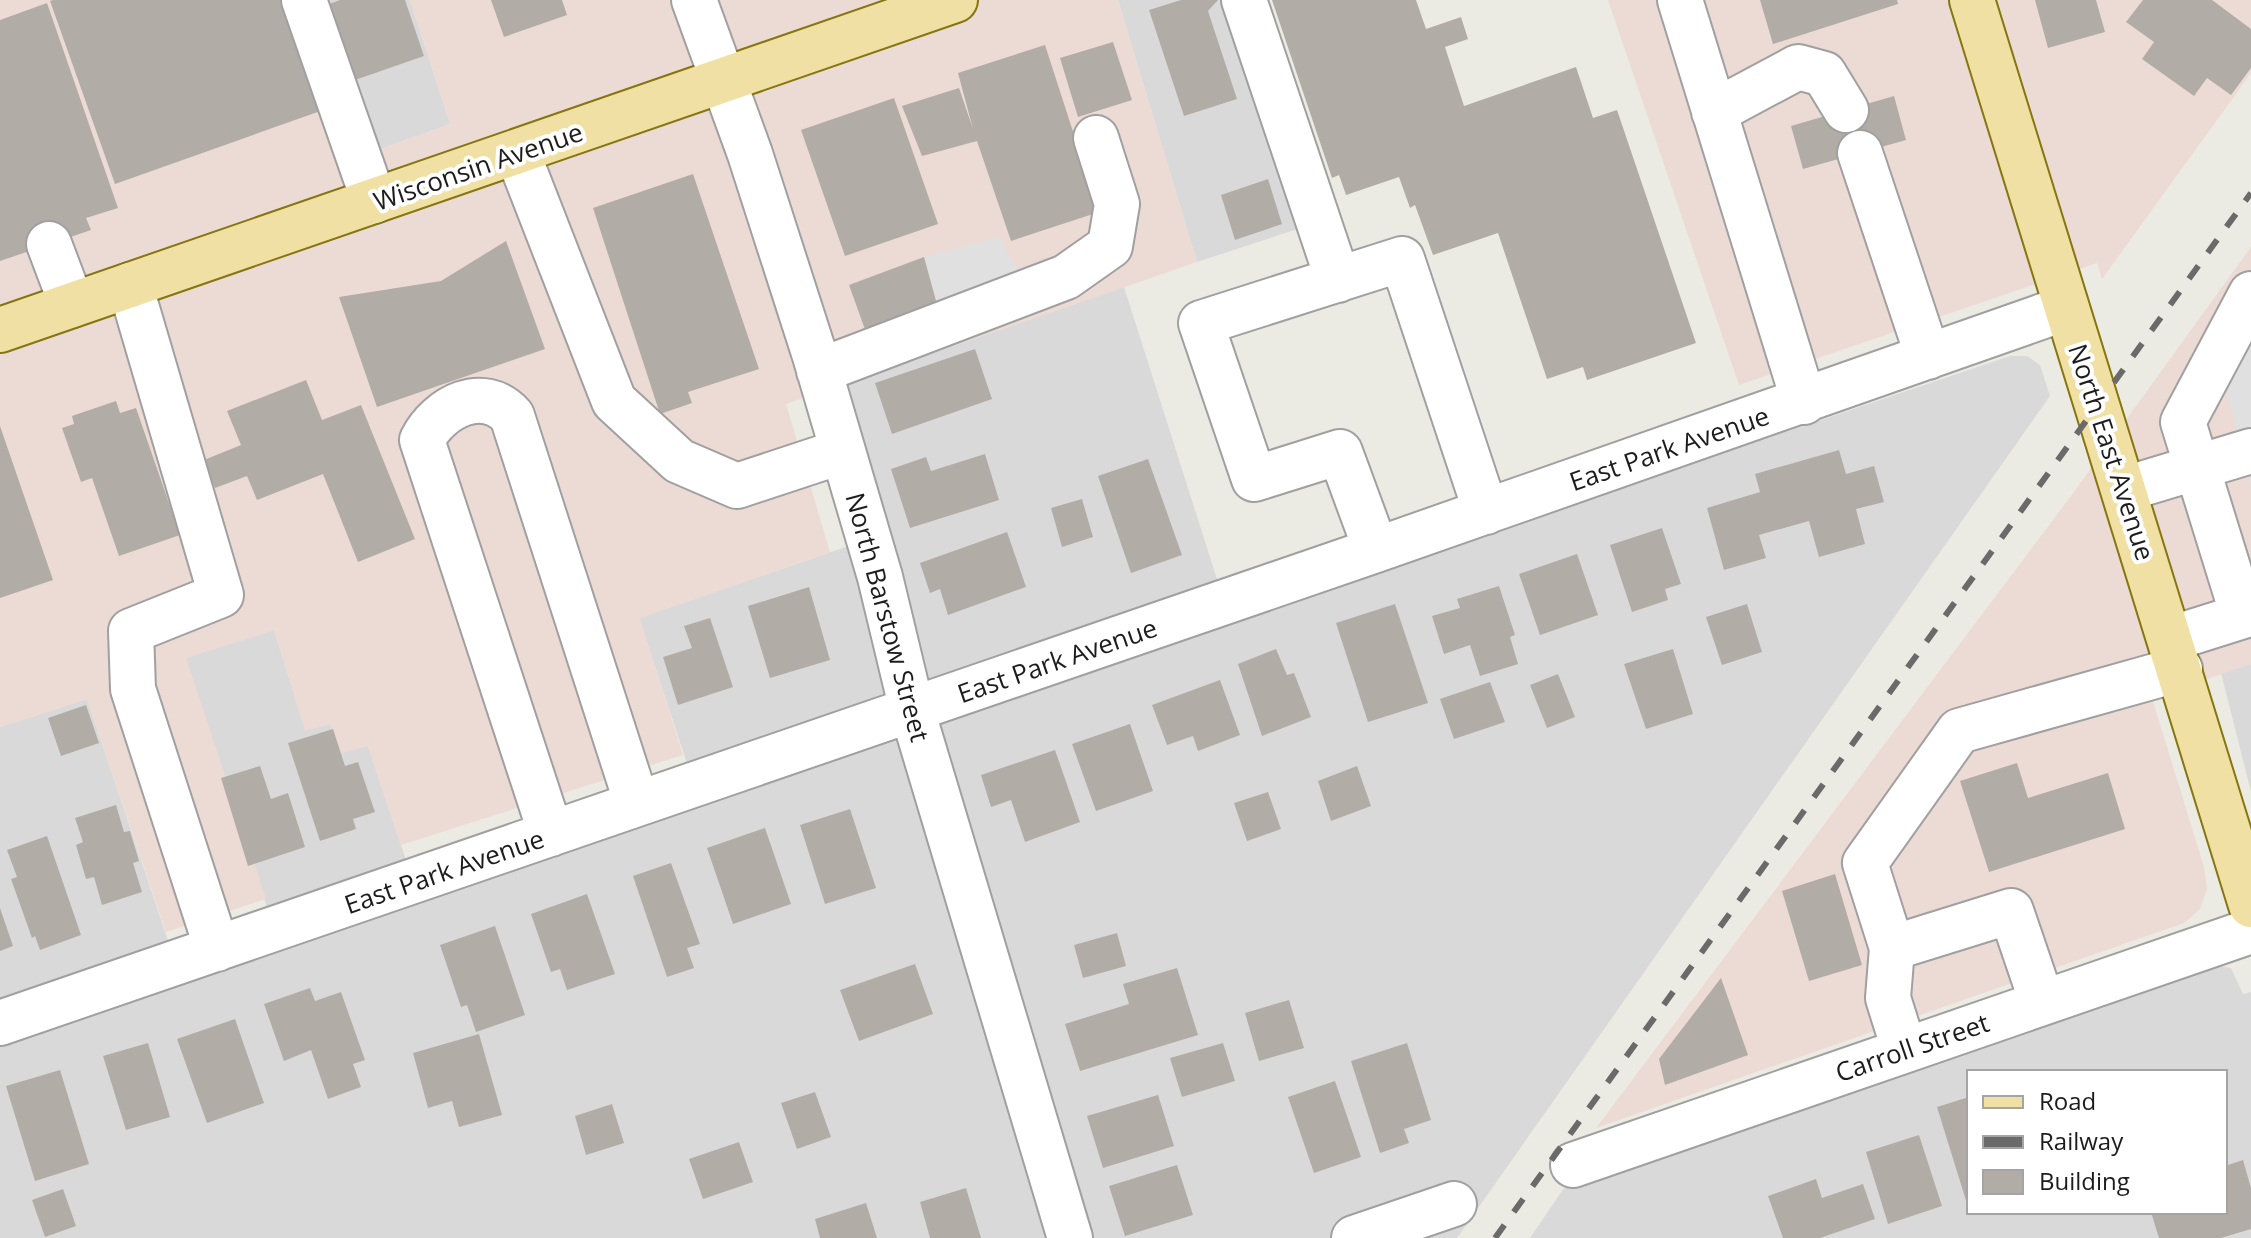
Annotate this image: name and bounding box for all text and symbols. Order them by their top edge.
street label: Wisconsin Avenue [369,113,587,219]
street label: North East Avenue [2060,339,2164,565]
street label: East Park Avenue [1564,397,1774,499]
street label: North Barstow Street [837,488,939,746]
street label: East Park Avenue [952,609,1162,711]
street label: East Park Avenue [339,820,549,922]
street label: Carroll Street [1830,1004,1994,1090]
legend [1967,1070,2227,1214]
text: Road [2039,1084,2096,1117]
text: Railway [2039,1124,2124,1157]
text: Building [2039,1164,2130,1197]

